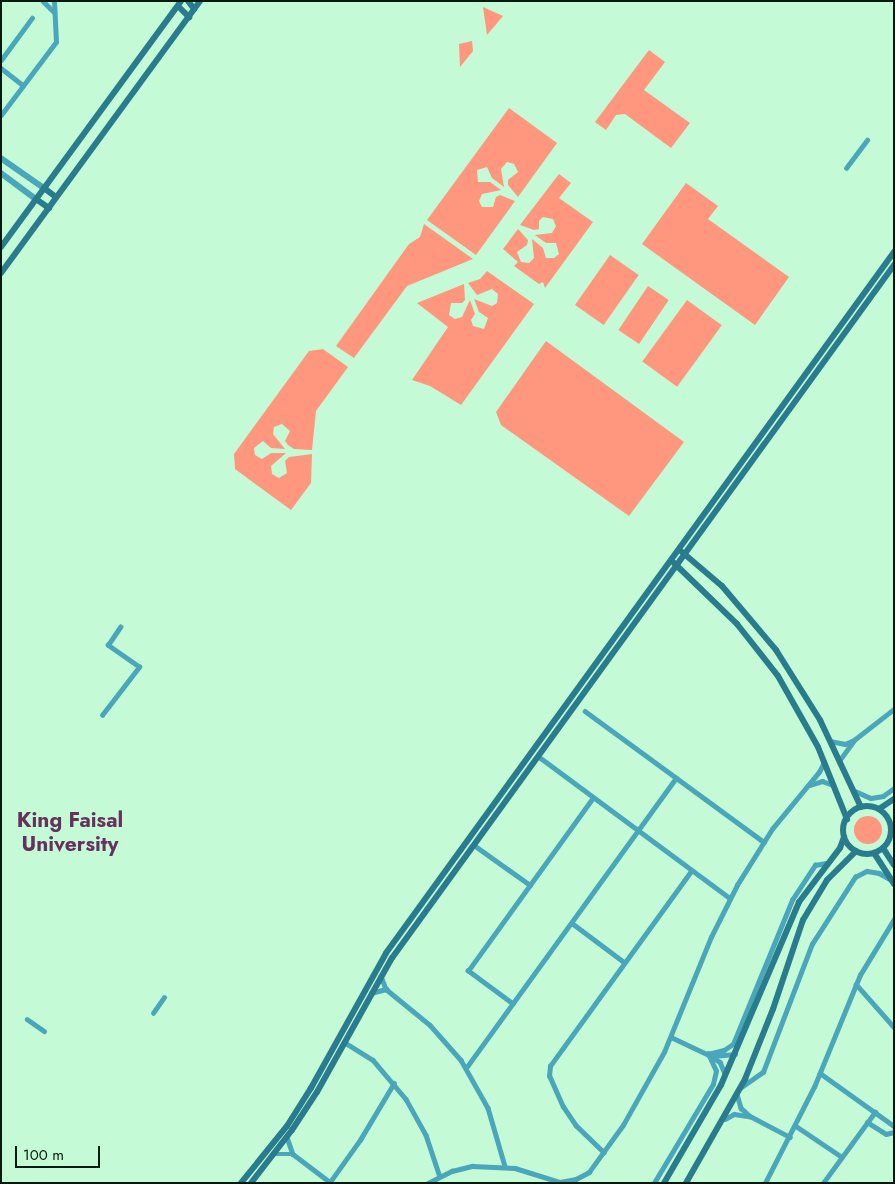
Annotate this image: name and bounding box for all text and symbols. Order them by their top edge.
district label: King Faisal University [17,807,123,857]
scale bar [18,1136,102,1168]
text: 100 m [23,1144,64,1166]

